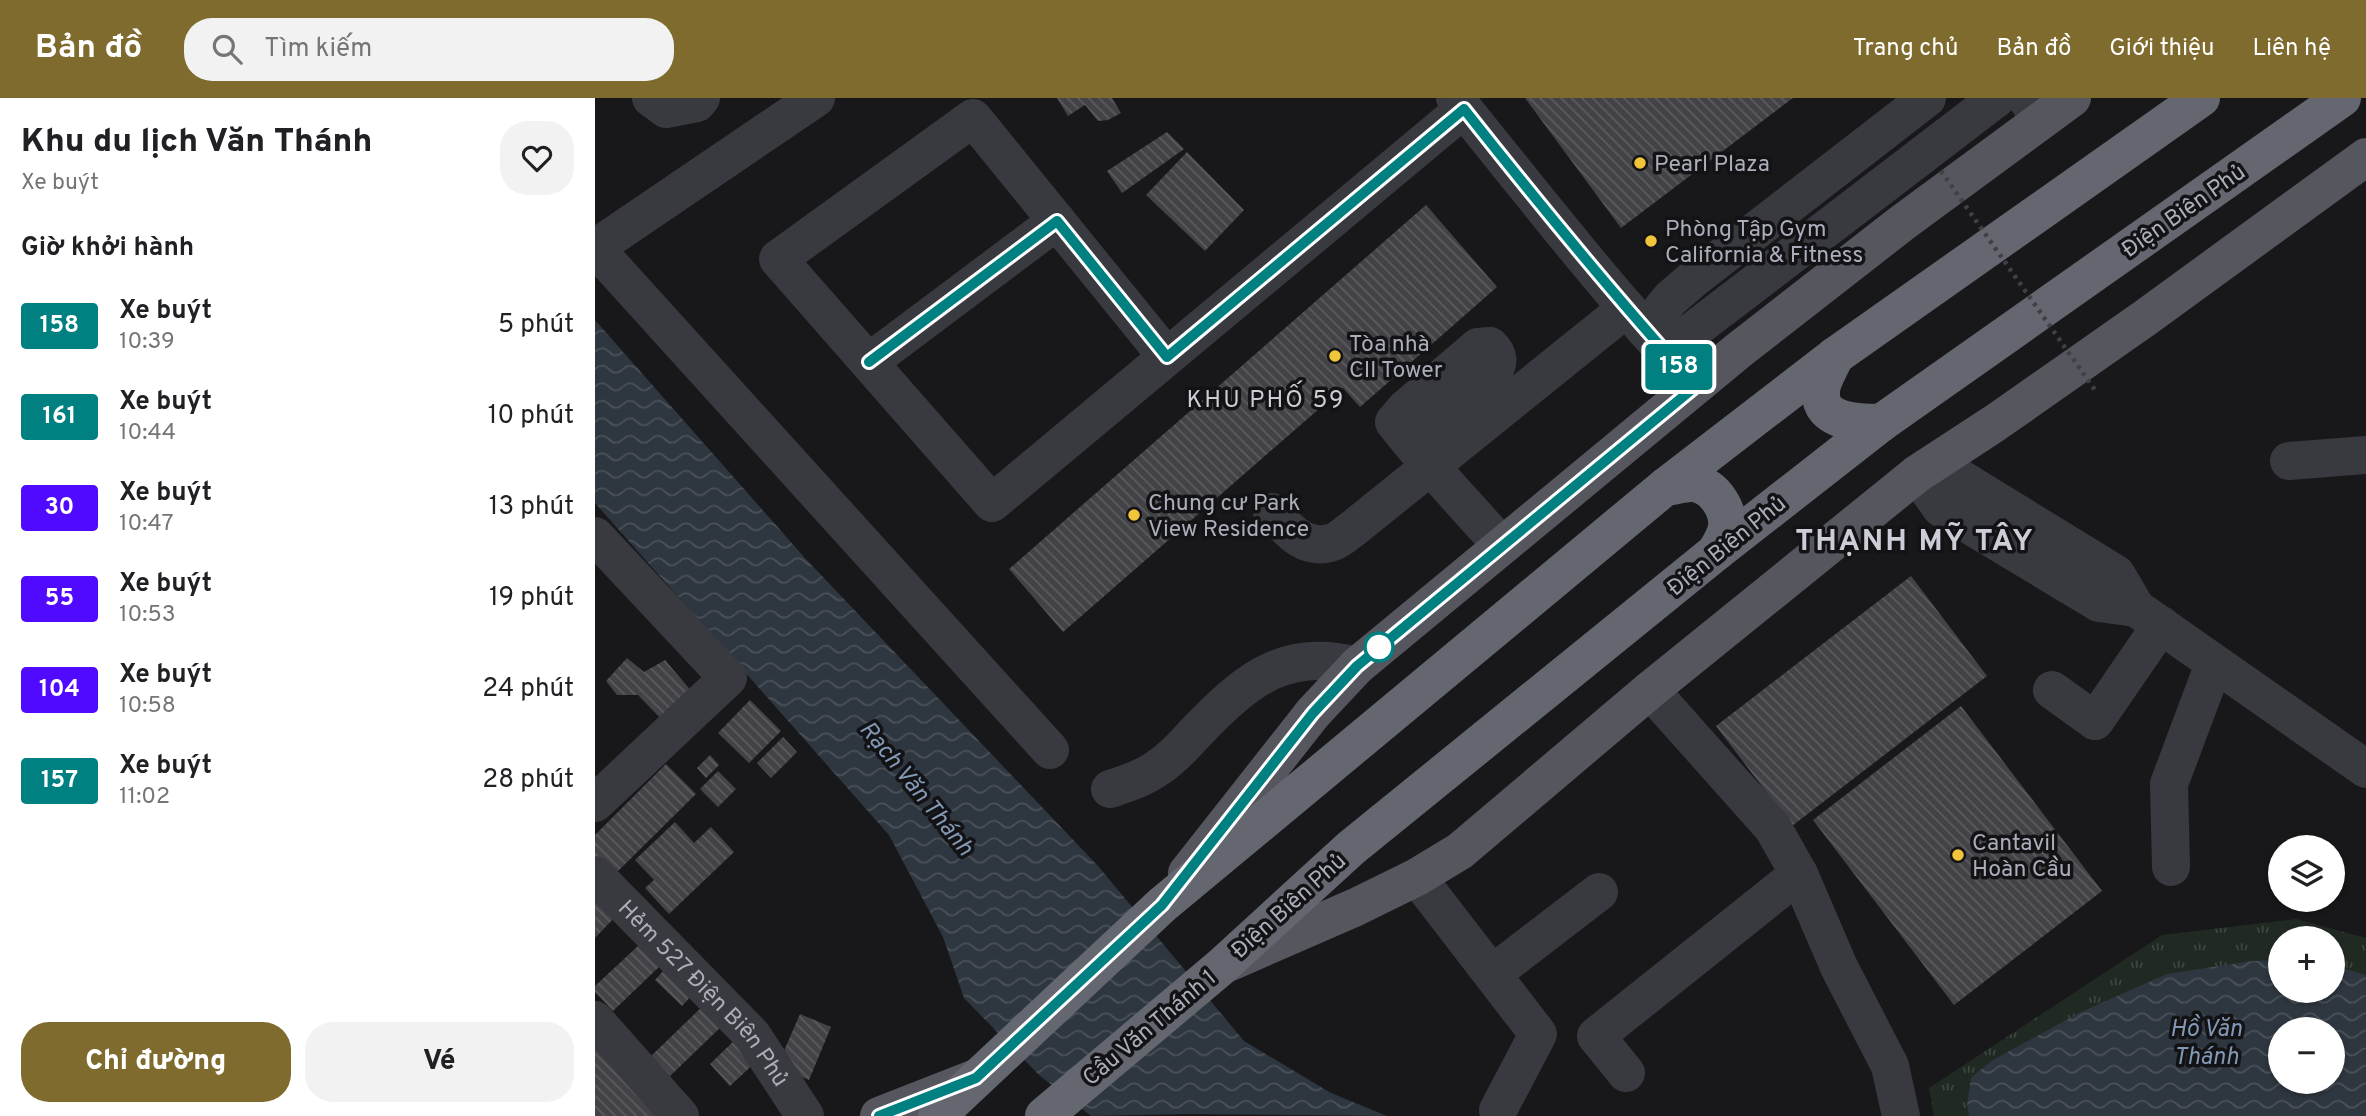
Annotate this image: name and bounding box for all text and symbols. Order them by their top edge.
search box [184,18,674,81]
text: Bản đồ [35,28,142,70]
icon: search [208,30,246,68]
text: Tìm kiếm [264,33,372,66]
text: Trang chủ [1853,34,1958,64]
text: Bản đồ [1996,34,2071,64]
text: Giới thiệu [2109,34,2214,64]
text: Liên hệ [2252,34,2331,64]
button: heart [500,121,574,195]
text: Khu du lịch Văn Thánh [21,122,372,164]
place label: Pearl Plaza [1654,151,1770,180]
marker: Pearl Plaza [1632,155,1648,171]
street label: Điện Biên Phủ [2117,159,2252,265]
text: Xe buýt [21,169,99,198]
place label: Phòng Tập Gym California & Fitness [1665,216,1863,271]
text: Giờ khởi hành [21,232,194,265]
marker: Phòng Tập Gym California & Fitness [1643,233,1659,249]
text: Xe buýt [119,295,212,328]
text: 5 phút [498,309,574,342]
text: 158 [40,311,79,341]
text: 10:39 [119,328,175,357]
place label: Tòa nhà CII Tower [1349,331,1443,386]
line badge: 158 [1639,344,1719,390]
marker: Tòa nhà CII Tower [1327,348,1343,364]
text: 158 [1659,352,1699,382]
district label: KHU PHỐ 59 [1187,380,1345,416]
text: Xe buýt [119,386,212,419]
text: 10 phút [488,400,574,433]
text: 161 [43,402,76,432]
text: 10:44 [119,419,176,448]
text: Xe buýt [119,477,212,510]
place label: Chung cư Park View Residence [1148,490,1309,545]
street label: Điện Biên Phủ [1662,490,1793,604]
text: 13 phút [489,491,574,524]
text: 30 [45,493,74,523]
marker: Chung cư Park View Residence [1126,507,1142,523]
text: 10:47 [119,510,174,539]
district label: THẠNH MỸ TÂY [1795,522,2035,561]
text: Xe buýt [119,568,212,601]
text: 19 phút [489,582,574,615]
text: 55 [45,584,74,614]
text: 10:53 [119,601,176,630]
unlabelled marker [1364,632,1394,662]
text: Xe buýt [119,659,212,692]
text: 24 phút [482,673,574,706]
text: 104 [39,675,80,705]
text: 10:58 [119,692,176,721]
water label: Rạch Văn Thánh [852,716,979,863]
text: Xe buýt [119,750,212,783]
text: 28 phút [482,764,574,797]
text: 157 [41,766,78,796]
text: 11:02 [119,783,170,812]
place label: Cantavil Hoàn Cầu [1972,830,2072,885]
map controls [2268,835,2345,1094]
button: layers [2268,835,2345,912]
marker: Cantavil Hoàn Cầu [1950,847,1966,863]
street label: Điện Biên Phủ [1226,848,1353,966]
street label: Hẻm 527 Điện Biên Phủ [611,895,794,1093]
button: + [2268,926,2345,1003]
street label: Cầu Văn Thánh 1 [1077,964,1223,1093]
water label: Hồ Văn Thánh [2170,1014,2242,1073]
button: − [2268,1017,2345,1094]
button: Chỉ đường [21,1022,291,1102]
button: Vé [305,1022,574,1102]

